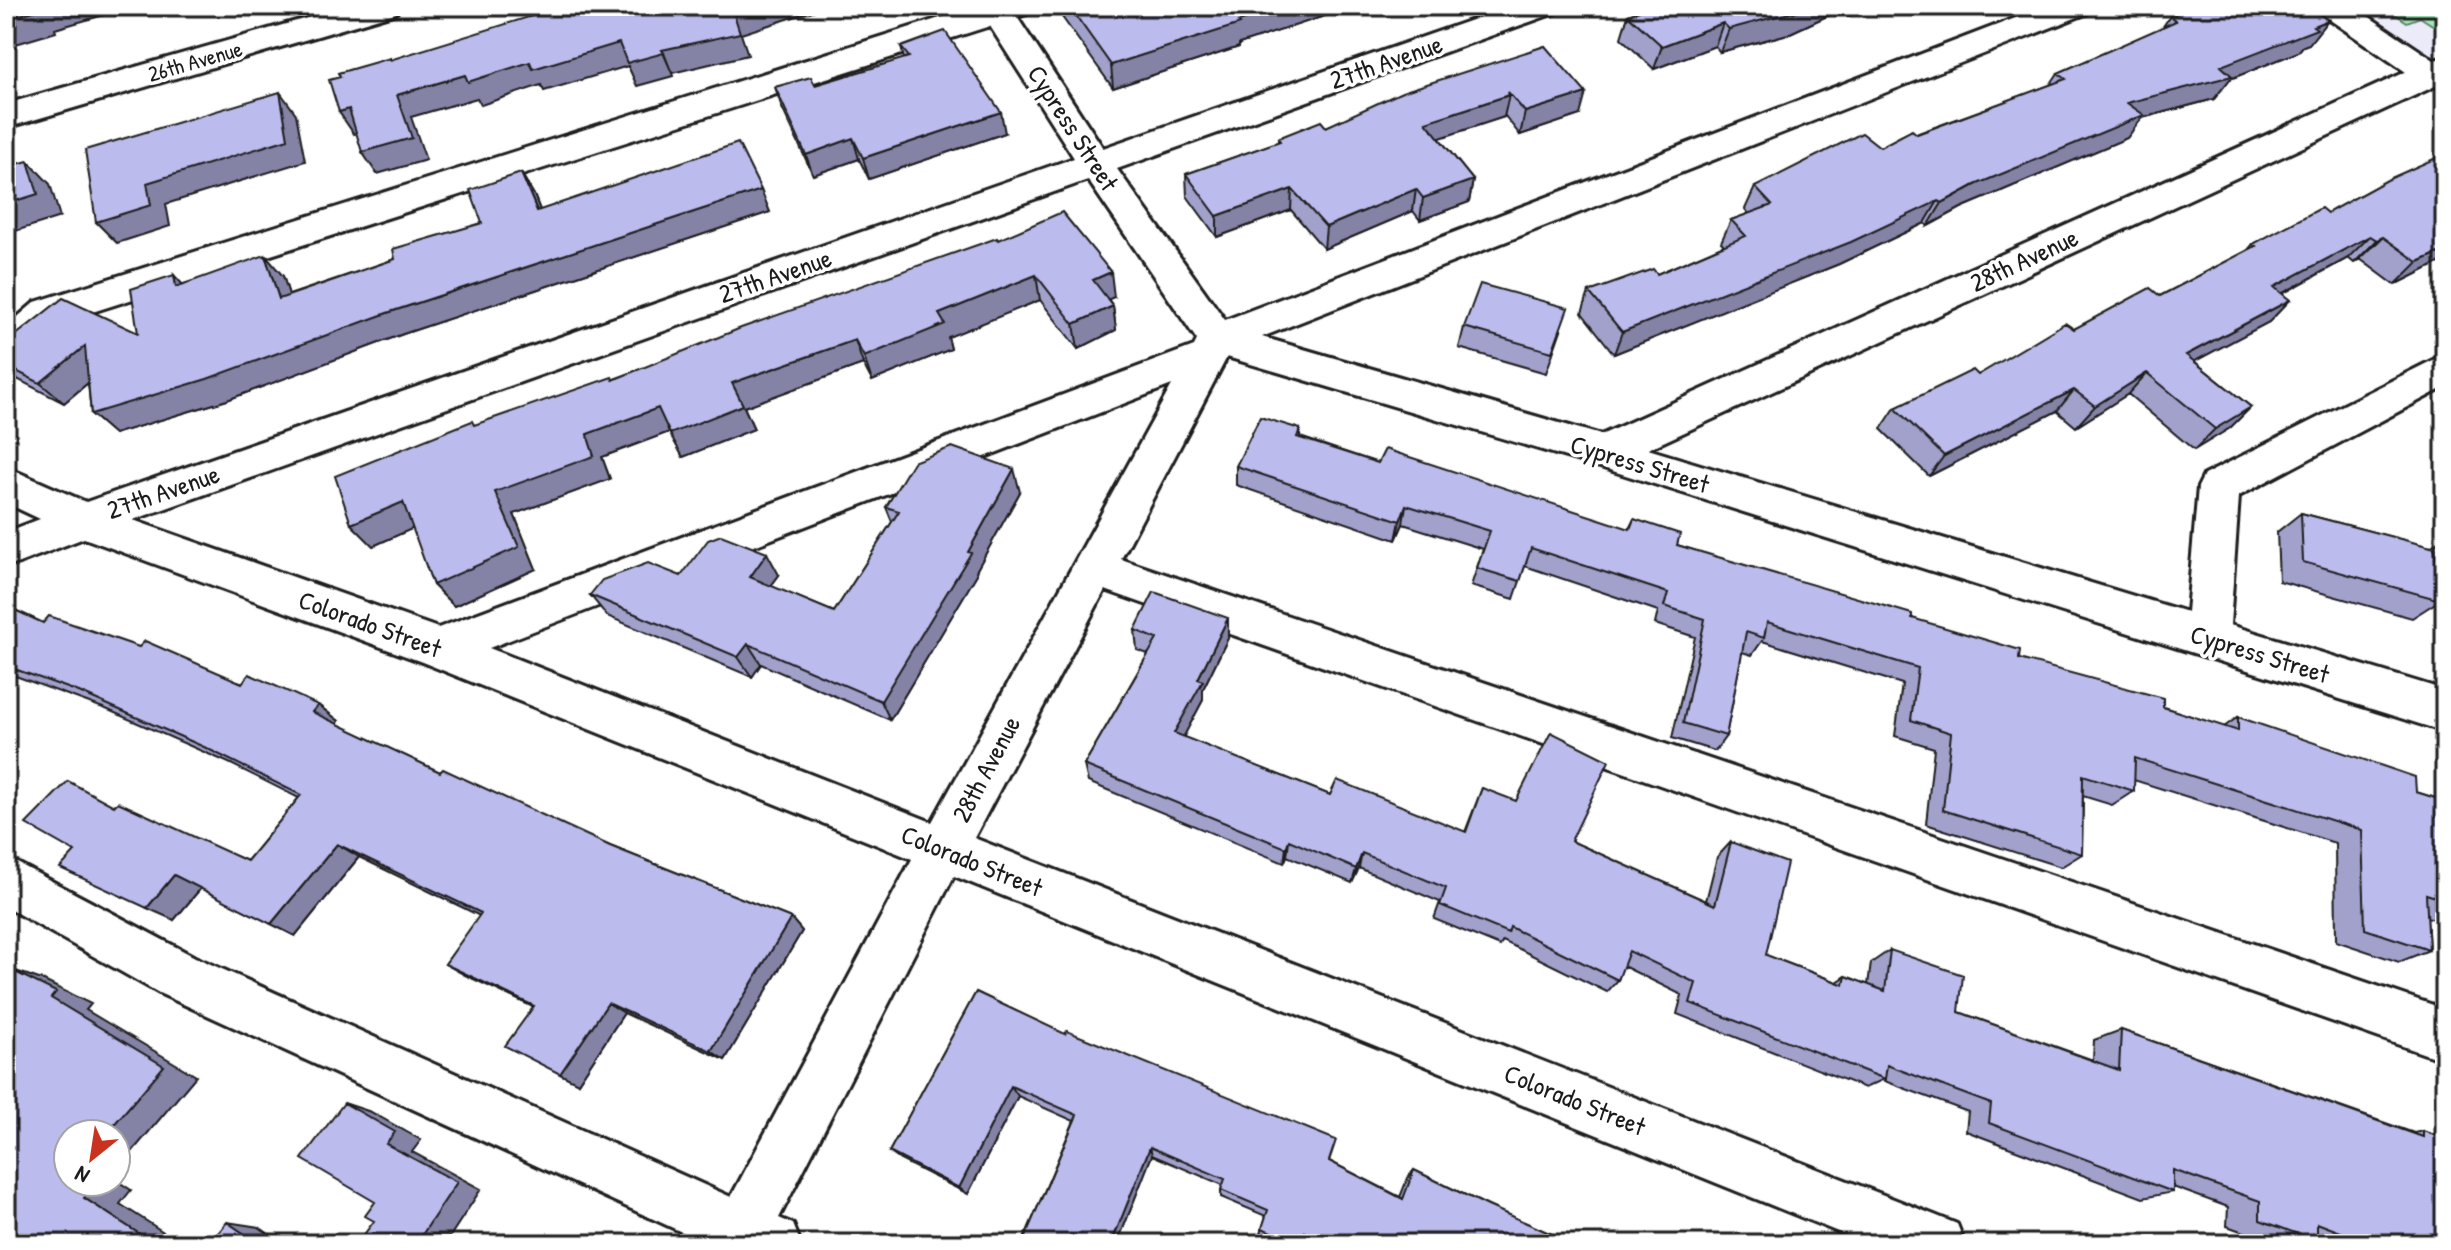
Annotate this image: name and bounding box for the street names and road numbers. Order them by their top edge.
street label: 27th Avenue [1325,26,1447,97]
street label: 26th Avenue [144,33,246,89]
street label: Cypress Street [1020,58,1128,198]
street label: 28th Avenue [1964,219,2083,300]
street label: 27th Avenue [714,240,836,311]
street label: Cypress Street [1567,426,1715,502]
street label: 27th Avenue [102,456,224,527]
street label: Colorado Street [294,582,447,666]
street label: Cypress Street [2187,616,2335,692]
street label: 28th Avenue [943,710,1028,828]
street label: Colorado Street [896,816,1049,905]
street label: Colorado Street [1499,1055,1652,1144]

